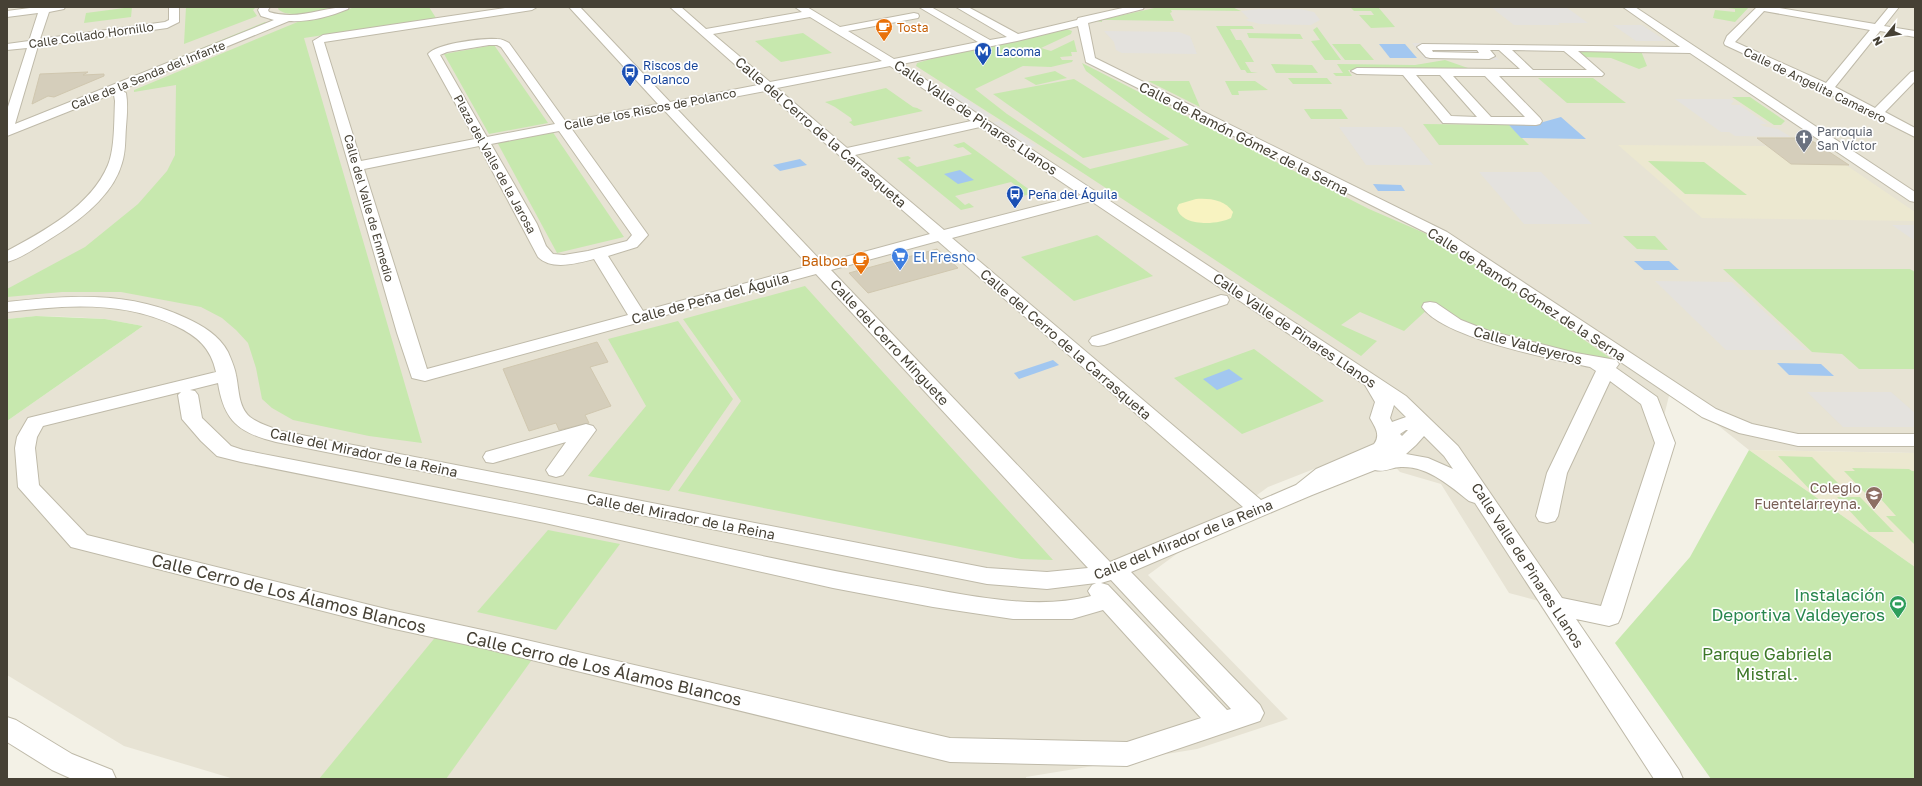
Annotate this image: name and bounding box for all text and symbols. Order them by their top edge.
north arrow [1866,16,1906,56]
cafe icon: Tosta [874,17,894,42]
street label: Calle Collado Hornillo [27,19,155,51]
place label: Tosta [897,20,929,35]
text: N [1869,34,1885,48]
street label: Calle de la Senda del Infante [69,37,227,113]
metro station icon: Lacoma [973,41,993,66]
place label: Lacoma [996,44,1041,59]
street label: Calle de Angelita Camarero [1741,44,1889,126]
street label: Calle del Cerro de la Carrasqueta [732,53,910,211]
street label: Calle Valle de Pinares Llanos [891,56,1061,178]
place label: Riscos de Polanco [643,58,698,87]
bus stop icon: Riscos de Polanco [620,62,640,87]
street label: Calle de Ramón Gómez de la Serna [1136,78,1352,198]
street label: Calle de los Riscos de Polanco [563,85,737,133]
street label: Plaza del Valle de la Jarosa [451,92,539,236]
place label: Parroquia San Víctor [1817,124,1877,153]
church icon: Parroquia San Víctor [1794,128,1814,153]
street label: Calle del Valle de Enmedio [341,133,397,283]
bus stop icon: Peña del Águila [1005,184,1025,209]
place label: Peña del Águila [1028,187,1117,202]
street label: Calle de Ramón Gómez de la Serna [1425,223,1629,365]
supermarket icon: El Fresno [890,246,910,271]
place label: El Fresno [913,248,976,265]
cafe icon: Balboa [851,250,871,275]
place label: Balboa [801,252,848,269]
street label: Calle del Cerro de la Carrasqueta [977,265,1155,423]
street label: Calle de Peña del Águila [629,269,791,327]
street label: Calle Valle de Pinares Llanos [1210,269,1380,391]
street label: Calle del Cerro Minguete [827,275,953,409]
street label: Calle Valdeyeros [1472,322,1584,368]
street label: Calle del Mirador de la Reina [269,424,459,480]
street label: Calle Valle de Pinares Llanos [1468,479,1588,651]
place label: Colegio Fuentelarreyna. [1754,479,1861,512]
school or university icon: Colegio Fuentelarreyna. [1864,485,1884,510]
street label: Calle del Mirador de la Reina [585,489,777,543]
street label: Calle del Mirador de la Reina [1091,495,1275,583]
street label: Calle Cerro de Los Álamos Blancos [149,549,429,637]
place label: Instalación Deportiva Valdeyeros [1711,584,1885,625]
sports icon: Instalación Deportiva Valdeyeros [1888,594,1908,619]
street label: Calle Cerro de Los Álamos Blancos [464,626,744,710]
park label: Parque Gabriela Mistral. [1702,643,1832,684]

